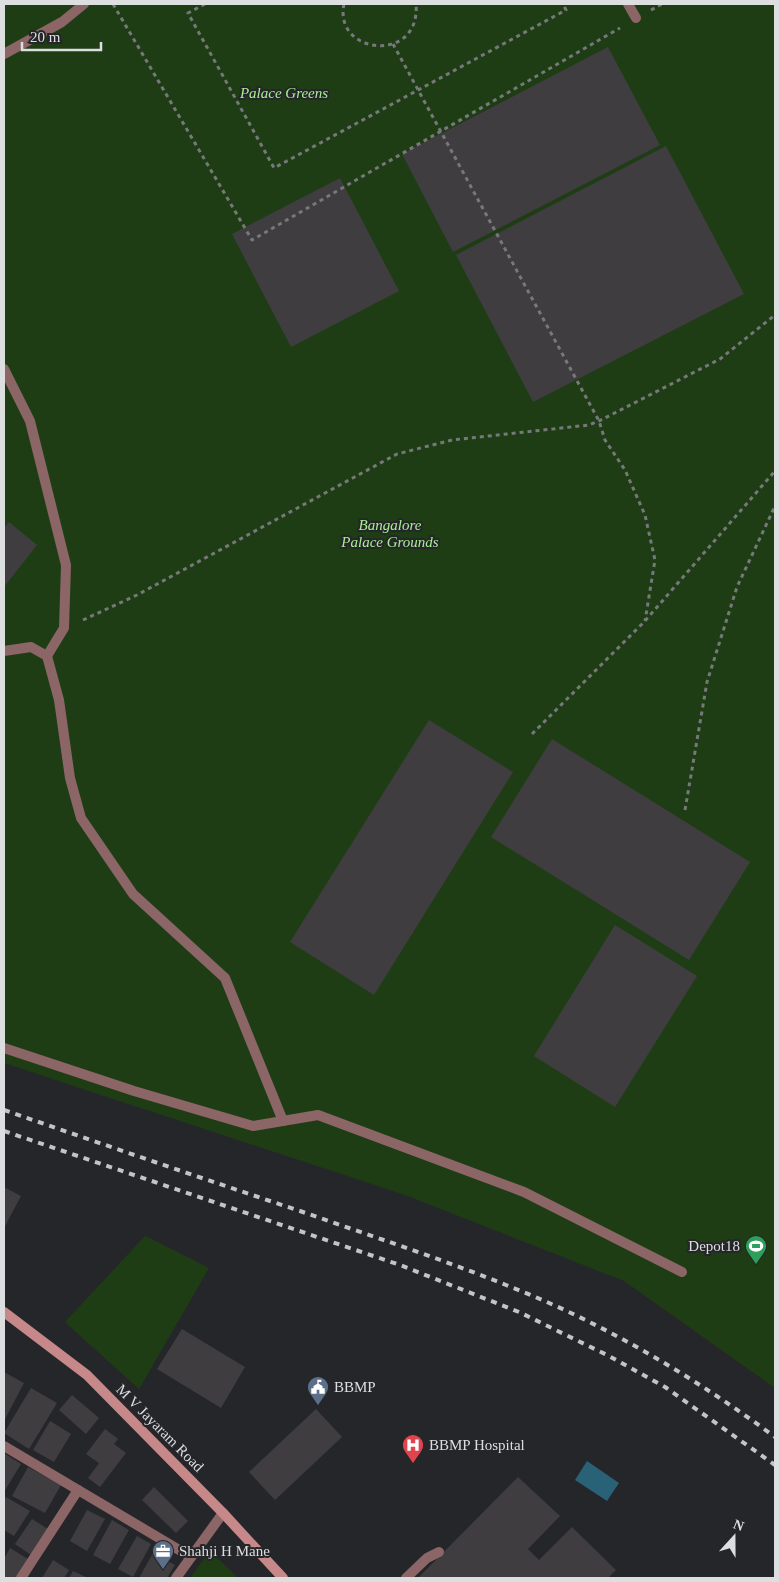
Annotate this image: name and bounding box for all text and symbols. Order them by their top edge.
scale bar [22,20,101,52]
text: 20 m [30,29,61,45]
park label: Palace Greens [239,85,328,101]
park label: Bangalore Palace Grounds [340,517,439,550]
sports icon: Depot18 [744,1234,768,1265]
place label: Depot18 [688,1238,740,1254]
public building icon: BBMP [306,1375,330,1406]
place label: BBMP [334,1379,376,1395]
street label: M V Jayaram Road [113,1381,207,1475]
hospital icon: BBMP Hospital [401,1433,425,1464]
place label: BBMP Hospital [429,1437,525,1453]
north arrow [709,1512,759,1562]
text: N [731,1517,746,1534]
office icon: Shahji H Mane [151,1539,175,1570]
place label: Shahji H Mane [179,1543,270,1559]

